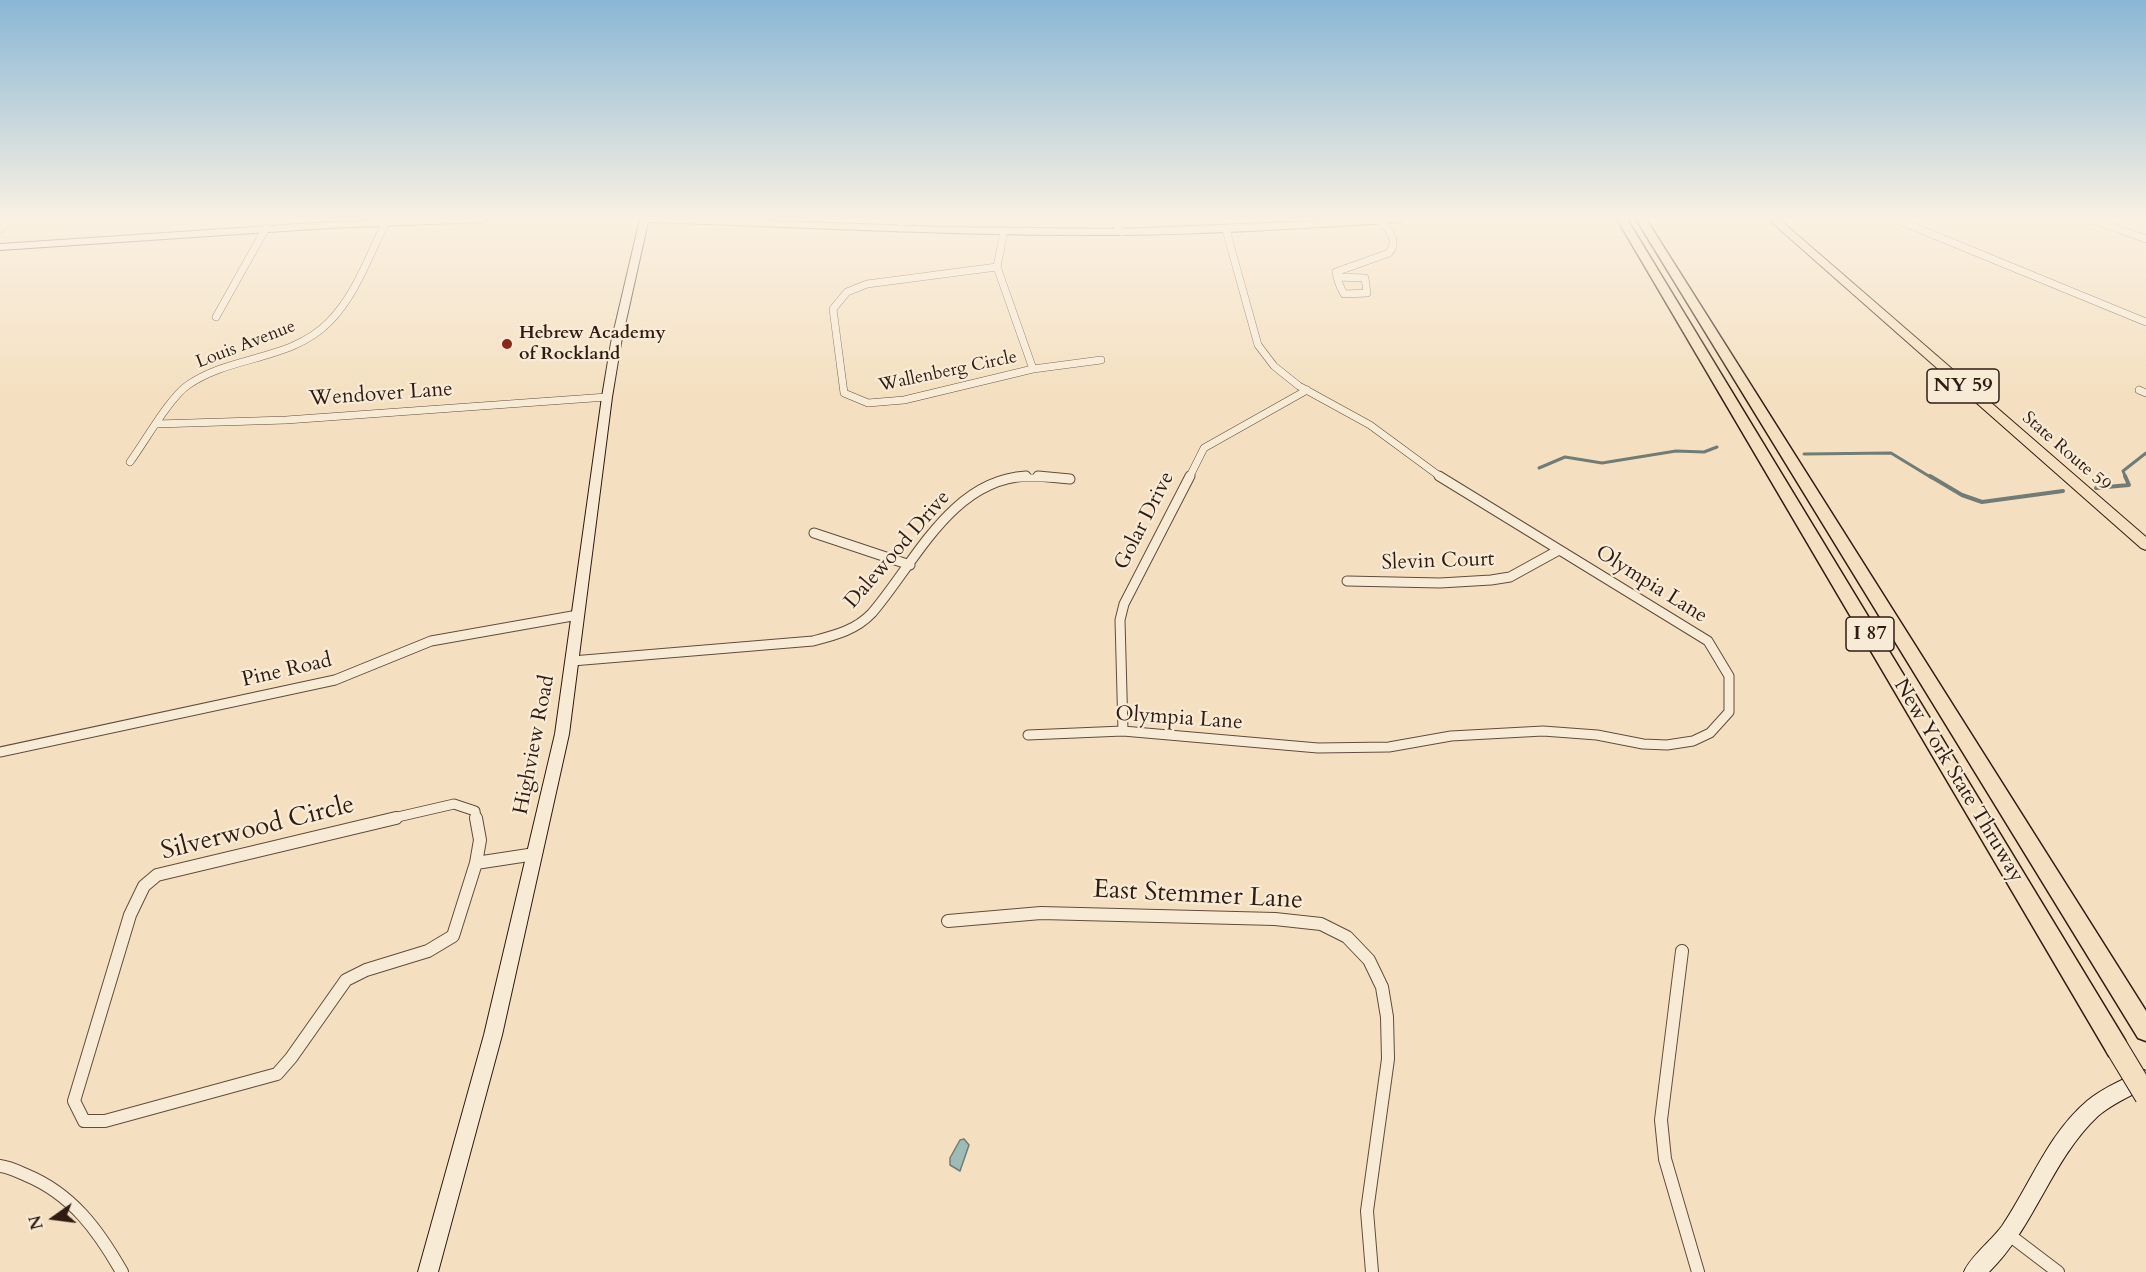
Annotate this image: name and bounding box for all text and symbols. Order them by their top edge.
street label: Louis Avenue [193,316,299,374]
place label: Hebrew Academy of Rockland [519,323,666,366]
marker: Hebrew Academy of Rockland [500,337,514,351]
street label: Wallenberg Circle [877,347,1019,397]
road number: NY 59 [1927,369,1999,403]
street label: Wendover Lane [308,377,454,413]
street label: State Route 59 [2017,408,2115,496]
street label: Golar Drive [1110,468,1180,574]
street label: Dalewood Drive [840,486,956,614]
street label: Olympia Lane [1590,541,1712,629]
street label: Slevin Court [1381,547,1495,577]
road number: I 87 [1846,617,1894,651]
street label: Pine Road [240,648,334,694]
street label: Highview Road [509,673,561,817]
street label: New York State Thruway [1887,675,2029,887]
street label: Olympia Lane [1115,702,1243,736]
street label: Silverwood Circle [158,790,358,868]
street label: East Stemmer Lane [1092,875,1304,917]
north arrow [24,1188,84,1248]
text: N [24,1213,49,1232]

